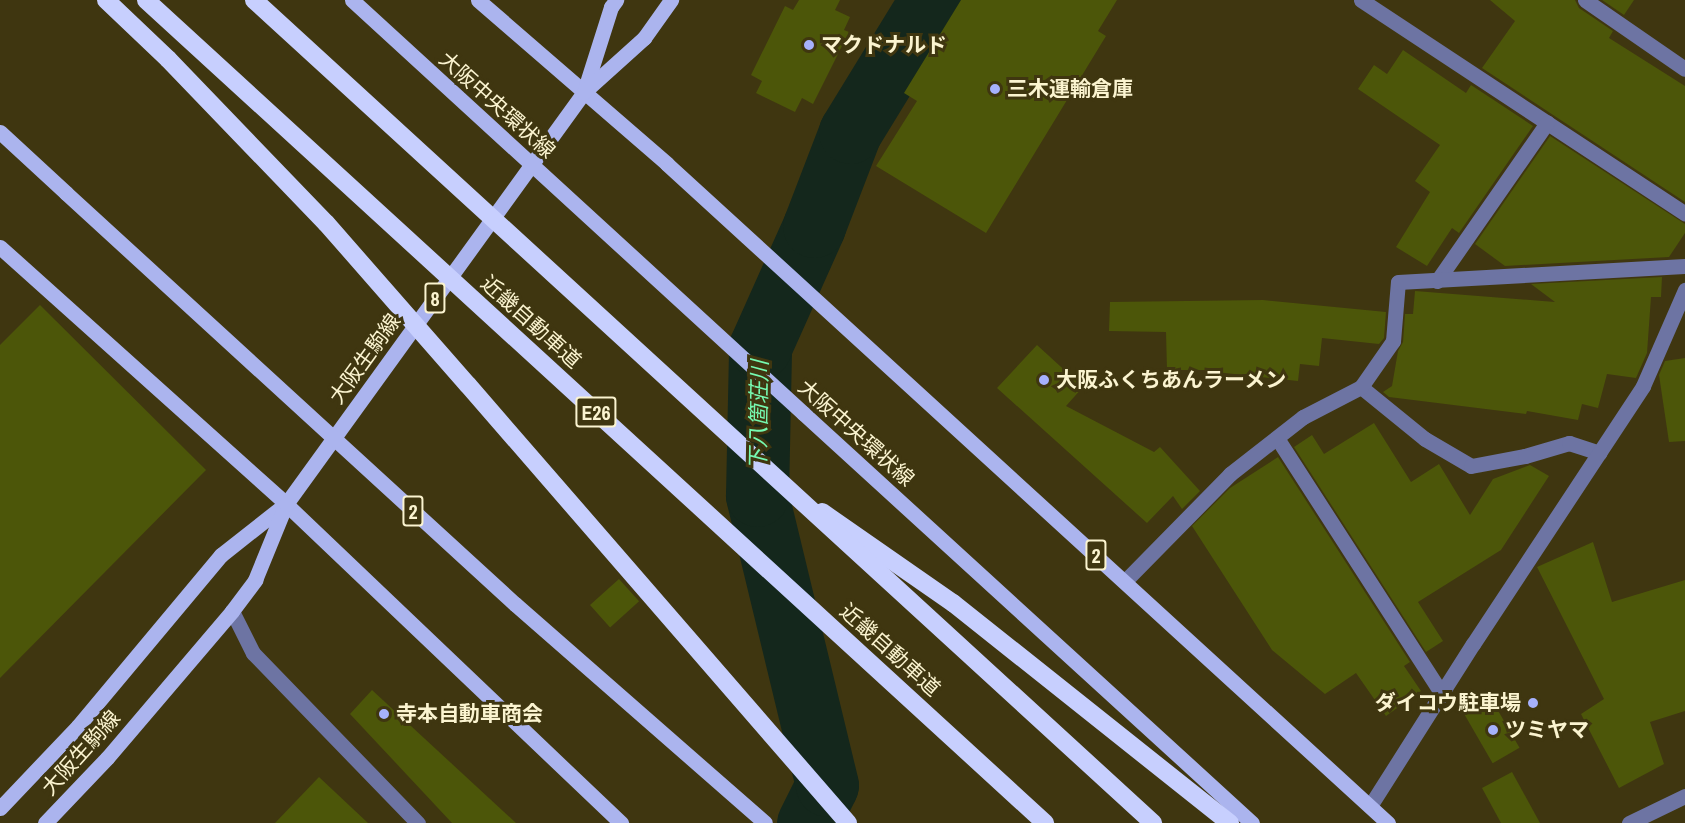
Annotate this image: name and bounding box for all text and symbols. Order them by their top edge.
place label: マクドナルド [821,32,947,58]
marker: マクドナルド [802,38,816,52]
street label: 大阪中央環状線 [434,46,560,164]
place label: 三木運輸倉庫 [1007,76,1133,102]
marker: 三木運輸倉庫 [988,82,1002,96]
street label: 近畿自動車道 [476,270,586,374]
road number: 8 [423,281,447,315]
street label: 大阪生駒線 [324,309,406,409]
water label: 下八箇荘川 [745,360,773,470]
place label: 大阪ふくちあんラーメン [1056,367,1287,393]
marker: 大阪ふくちあんラーメン [1037,373,1051,387]
street label: 大阪中央環状線 [793,374,919,492]
road number: E26 [575,395,617,429]
road number: 2 [401,494,425,528]
road number: 2 [1084,538,1108,572]
street label: 近畿自動車道 [835,598,945,702]
place label: ダイコウ駐車場 [1374,690,1521,716]
marker: ダイコウ駐車場 [1526,696,1540,710]
place label: 寺本自動車商会 [396,701,543,727]
street label: 大阪生駒線 [37,706,125,800]
marker: 寺本自動車商会 [377,707,391,721]
place label: ツミヤマ [1505,717,1589,743]
marker: ツミヤマ [1486,723,1500,737]

